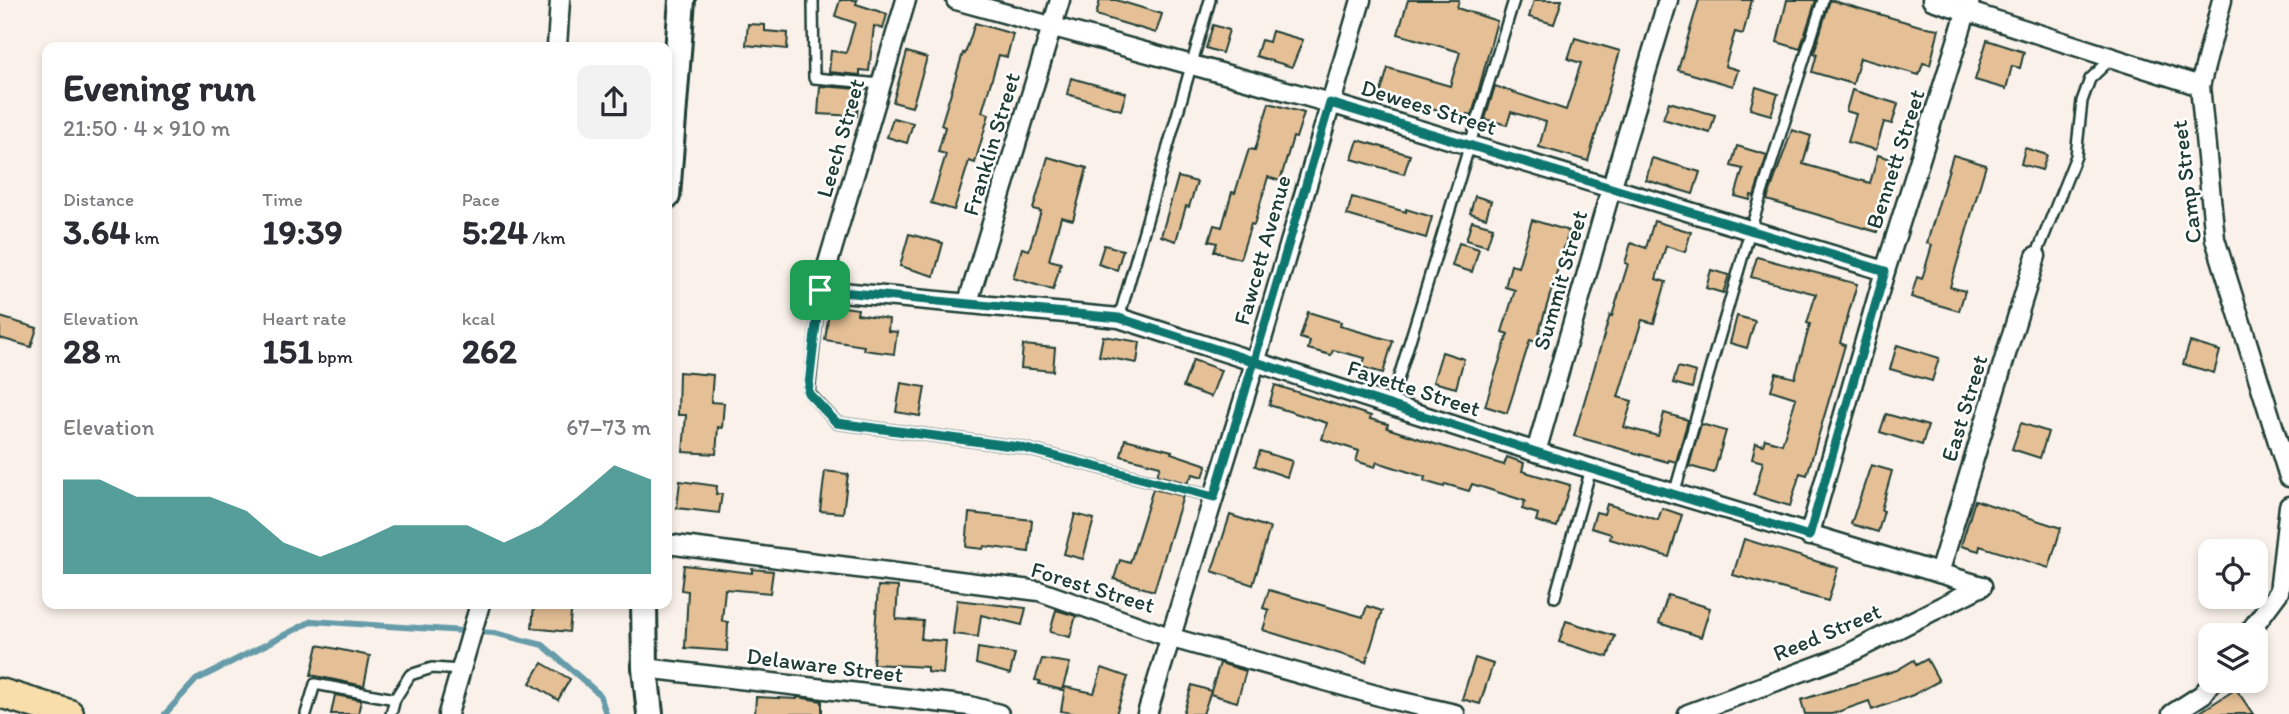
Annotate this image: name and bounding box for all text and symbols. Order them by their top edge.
text: Evening run [63,65,256,111]
button: share [577,65,651,139]
street label: Franklin Street [956,69,1026,219]
street label: Dewees Street [1358,73,1501,141]
street label: Leech Street [810,75,870,201]
street label: Bennett Street [1859,85,1931,232]
text: 21:50 · 4 × 910 m [63,114,230,142]
street label: Camp Street [2165,118,2207,245]
street label: Fawcett Avenue [1227,172,1297,328]
text: Distance [63,188,134,211]
text: Time [262,188,303,211]
text: Pace [462,188,500,211]
street label: Summit Street [1527,207,1593,353]
text: 3.64 [63,211,130,253]
text: 19:39 [262,211,343,253]
text: 5:24 [462,211,528,253]
text: km [130,226,160,249]
text: /km [528,226,565,249]
pin [790,260,850,320]
icon: arrive [801,271,839,309]
text: Elevation [63,307,139,330]
text: Heart rate [262,307,346,330]
text: kcal [462,307,495,330]
text: 28 [63,330,101,372]
text: 151 [262,330,313,372]
text: 262 [462,330,517,372]
text: m [101,345,121,368]
text: bpm [313,345,353,368]
street label: East Street [1935,351,1994,465]
street label: Fayette Street [1344,353,1484,423]
text: Elevation [63,413,154,441]
text: 67–73 m [566,413,651,441]
map controls [2198,539,2268,693]
button: locate [2198,539,2268,609]
street label: Forest Street [1028,555,1159,619]
street label: Reed Street [1769,597,1885,667]
button: layers [2198,623,2268,693]
street label: Delaware Street [745,641,905,689]

